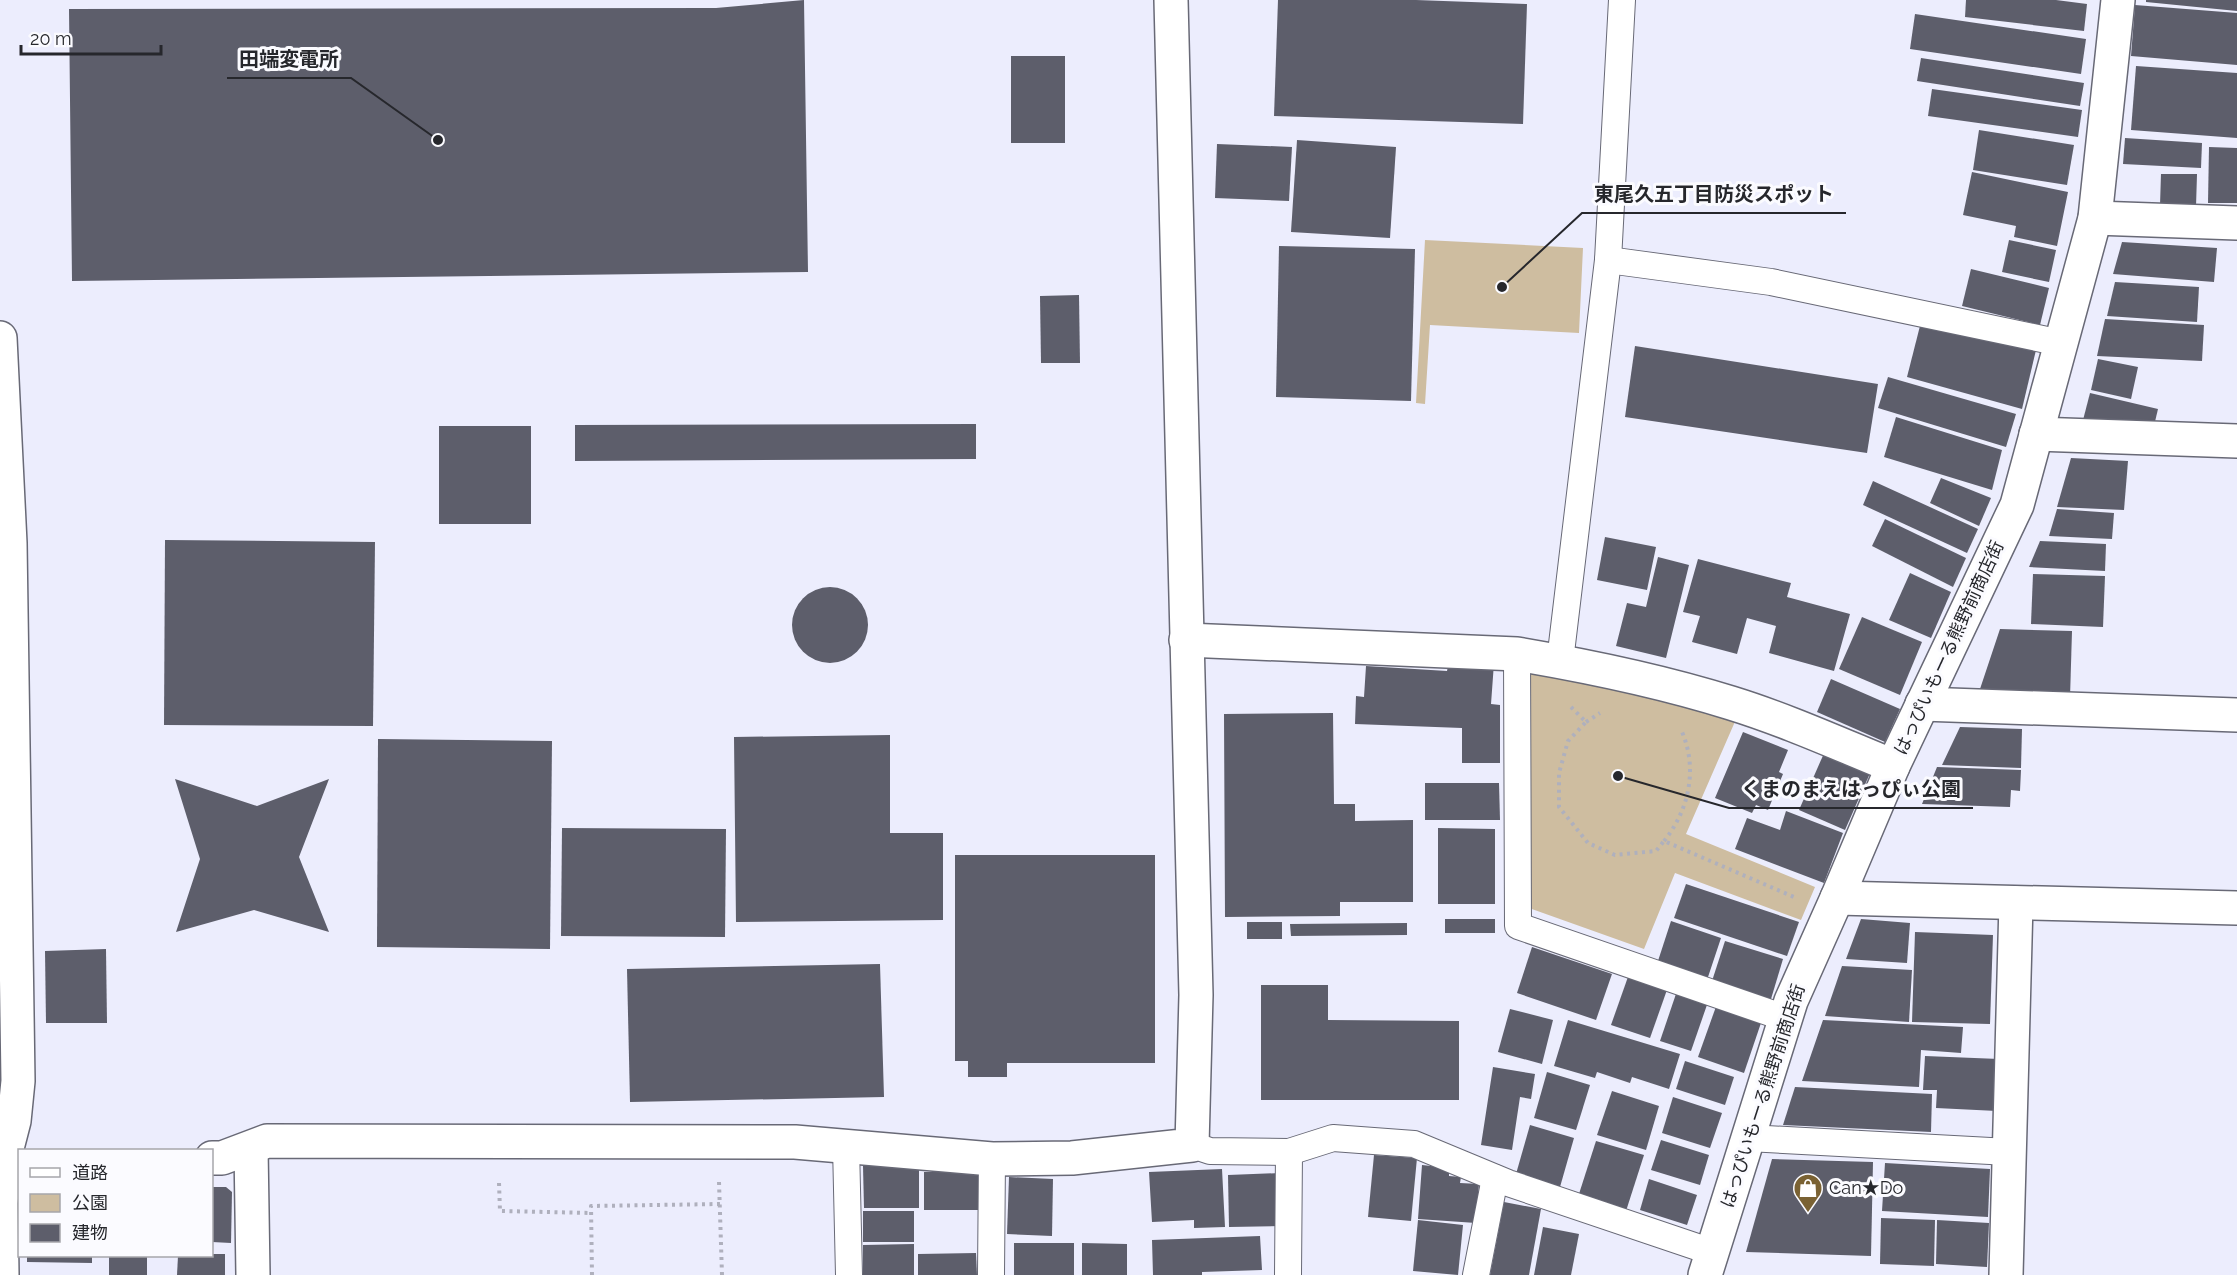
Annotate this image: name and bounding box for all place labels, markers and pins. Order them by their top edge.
callout: 田端変電所 [227,40,351,78]
callout: 東尾久五丁目防災スポット [1582,175,1846,213]
callout: くまのまえはっぴぃ公園 [1729,770,1973,808]
shop icon: Can★Do [1792,1172,1824,1214]
place label: Can★Do [1829,1177,1904,1198]

